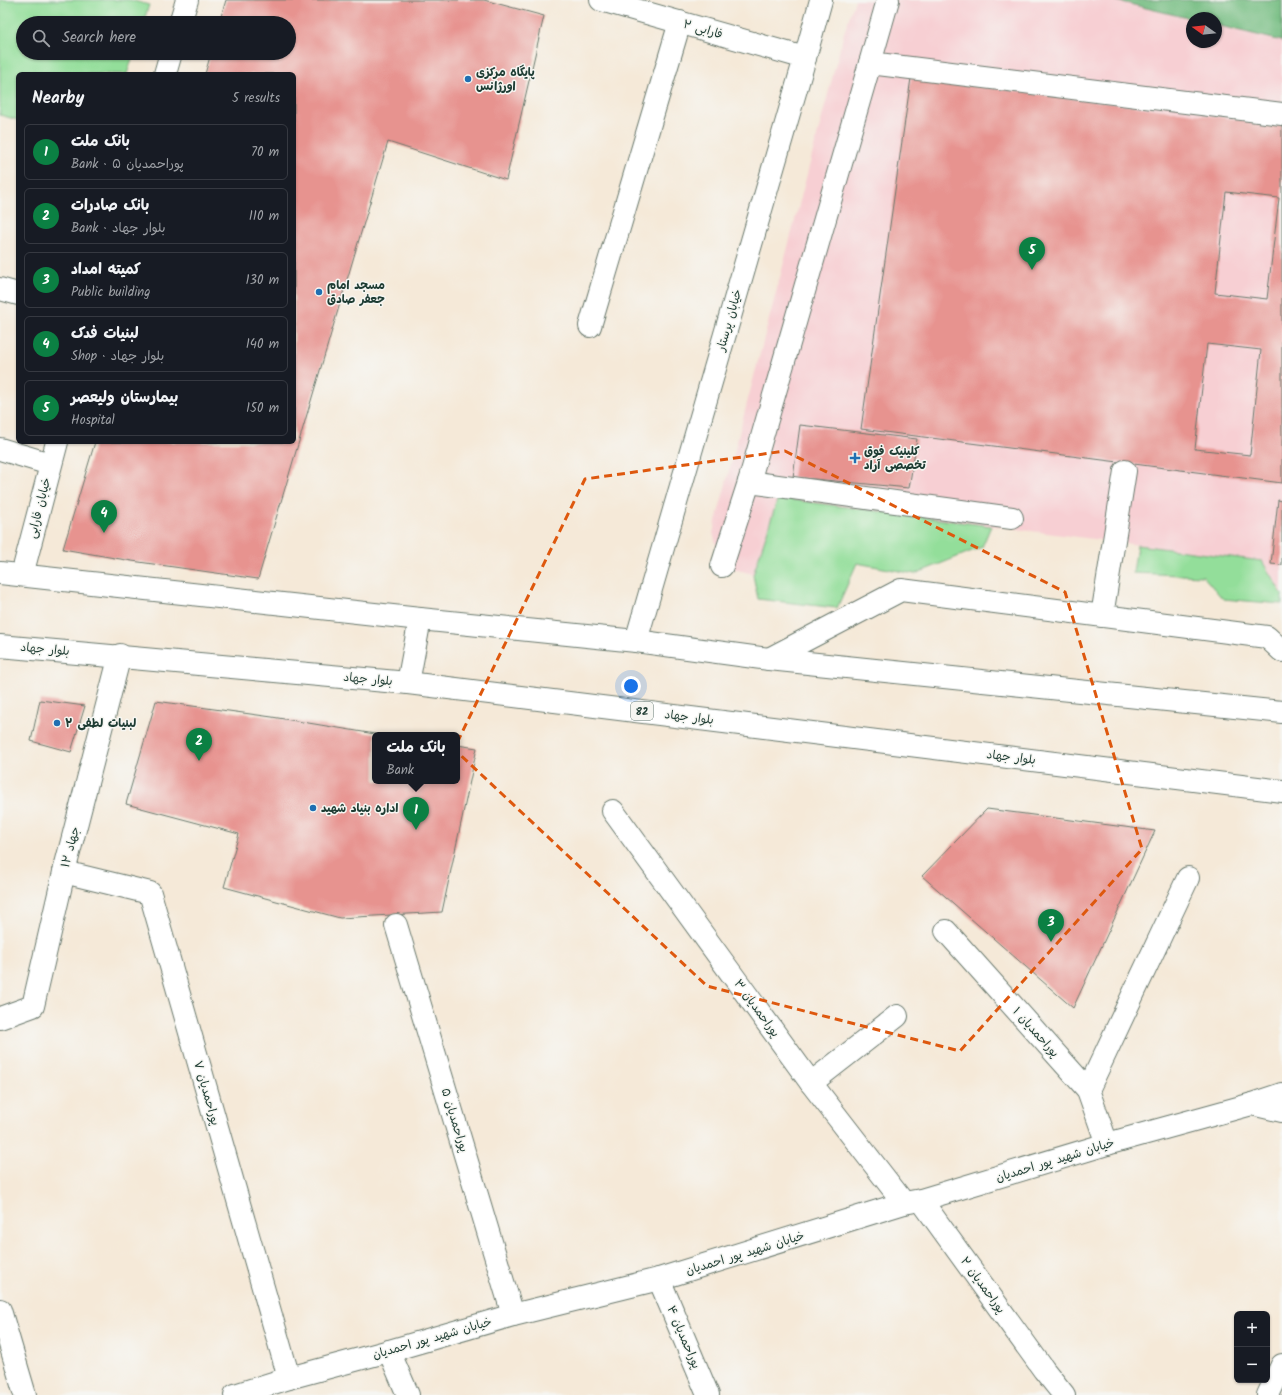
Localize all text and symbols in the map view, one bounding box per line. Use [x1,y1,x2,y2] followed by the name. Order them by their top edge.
[1186,12,1222,48] north arrow
[681,15,725,44] street label: فارابی ۲
[16,16,296,60] search box
[62,26,136,50] text: Search here
[30,27,52,49] icon: search
[476,63,535,96] place label: پایگاه مرکزی اورژانس
[463,74,473,84] marker: پایگاه مرکزی اورژانس
[32,85,84,112] text: Nearby
[232,88,280,109] text: 5 results
[71,130,130,154] text: بانک ملت
[44,142,48,163] text: 1
[251,142,279,163] text: 70 m
[71,154,184,175] text: Bank · پوراحمدیان ۵
[71,194,149,218] text: بانک صادرات
[42,206,50,227] text: 2
[249,206,279,227] text: 110 m
[71,218,166,239] text: Bank · بلوار جهاد
[1019,237,1045,270] pin: 5
[71,258,141,282] text: کمیته امداد
[42,270,50,291] text: 3
[245,270,279,291] text: 130 m
[327,276,385,309] place label: مسجد امام جعفر صادق
[71,282,150,303] text: Public building
[314,287,324,297] marker: مسجد امام جعفر صادق
[711,287,747,354] street label: خیابان پرستار
[71,322,139,346] text: لبنیات فدک
[42,334,50,355] text: 4
[246,334,279,355] text: 140 m
[71,346,164,367] text: Shop · بلوار جهاد
[71,386,178,410] text: بیمارستان ولیعصر
[43,398,49,419] text: 5
[246,398,279,419] text: 150 m
[71,410,115,431] text: Hospital
[864,442,926,475] place label: کلینیک فوق تخصصی آراد
[849,452,861,464] marker: کلینیک فوق تخصصی آراد
[23,476,56,541] street label: خیابان فارابی
[91,500,117,533] pin: 4
[19,638,70,661] street label: بلوار جهاد
[342,668,393,691] street label: بلوار جهاد
[621,676,641,696] your location
[631,702,653,720] road number: 82
[663,705,715,730] street label: بلوار جهاد
[65,714,137,733] place label: لبنیات لطفی ۲
[52,718,62,728] marker: لبنیات لطفی ۲
[186,728,212,761] pin: 2
[372,732,460,784] popup
[387,736,445,760] text: بانک ملت
[985,745,1037,770] street label: بلوار جهاد
[387,760,414,781] text: Bank
[403,797,429,830] pin: 1
[321,799,398,818] place label: اداره بنیاد شهید
[308,803,318,813] marker: اداره بنیاد شهید
[56,824,85,870] street label: جهاد ۱۲
[1038,909,1064,942] pin: 3
[729,975,784,1041] street label: پوراحمدیان ۳
[1008,1003,1064,1062] street label: پوراحمدیان ۱
[188,1059,225,1128] street label: پوراحمدیان ۷
[436,1086,473,1155] street label: پوراحمدیان ۵
[993,1133,1117,1188] street label: خیابان شهید پور احمدیان
[683,1226,807,1281] street label: خیابان شهید پور احمدیان
[955,1253,1010,1318] street label: پوراحمدیان ۲
[662,1303,705,1372] street label: پوراحمدیان ۴
[1234,1311,1270,1383] map controls
[1234,1311,1270,1347] button: +
[370,1312,494,1365] street label: خیابان شهید پور احمدیان
[1234,1347,1270,1383] button: −

